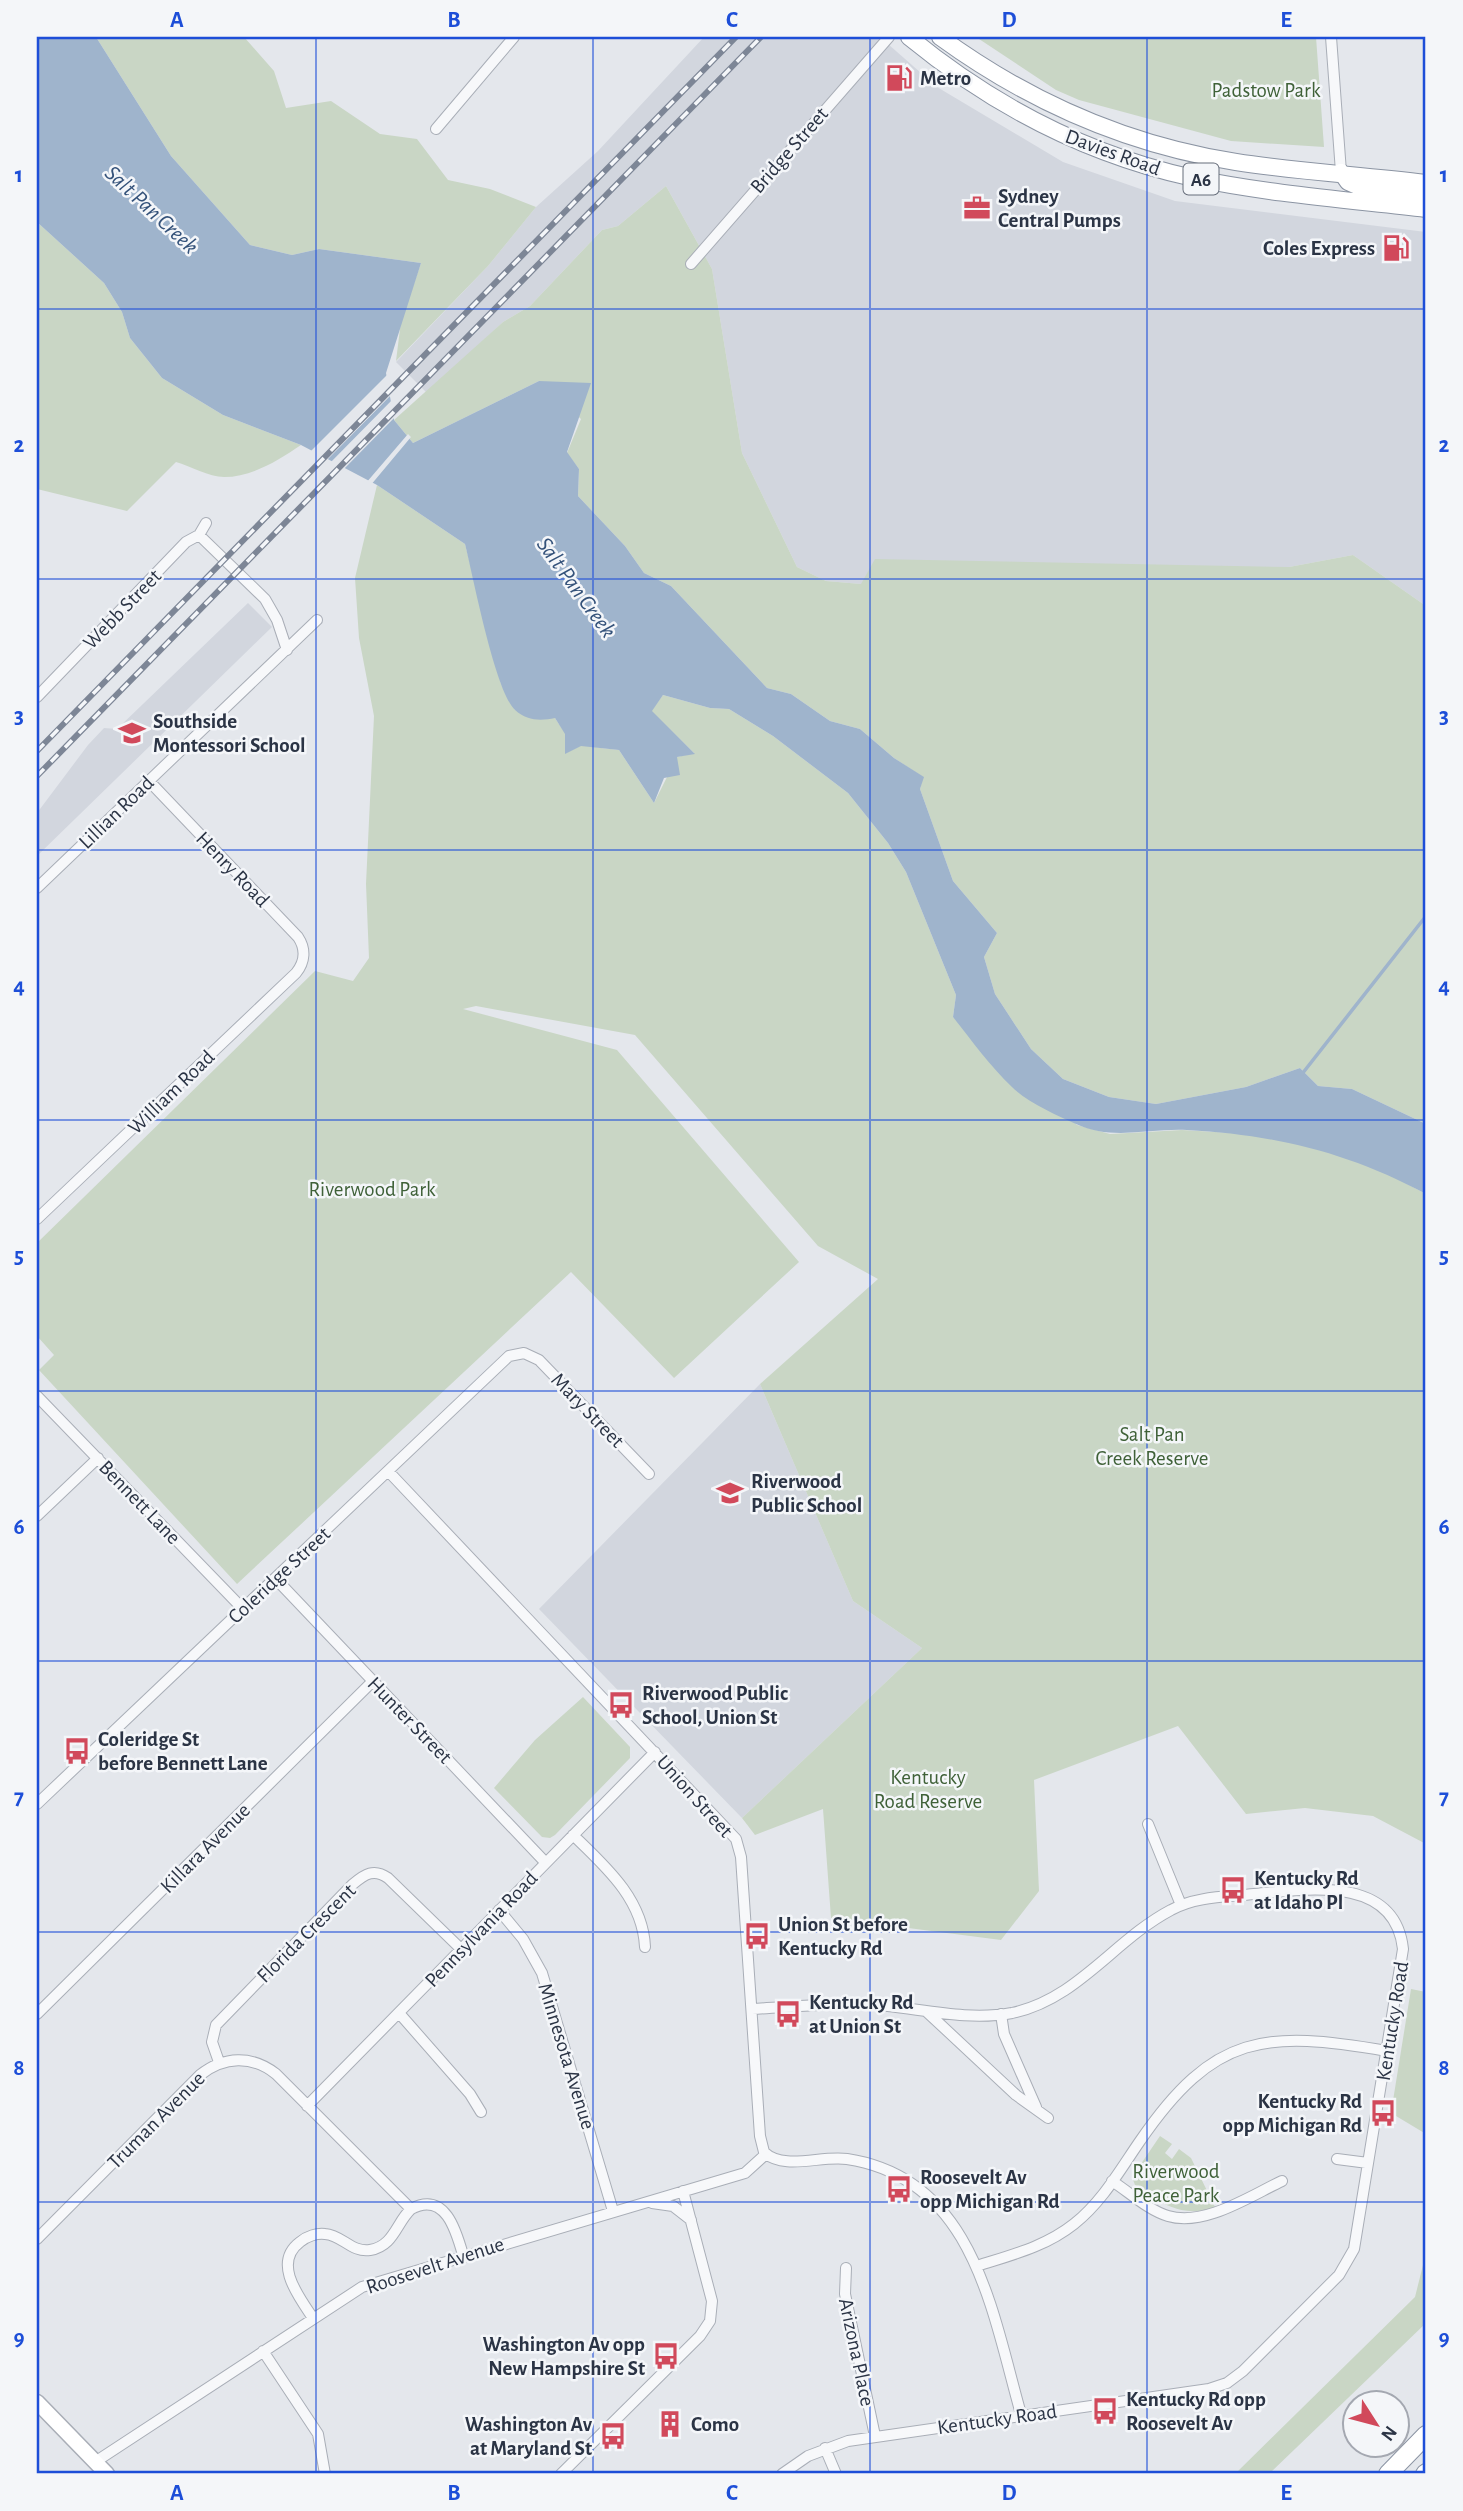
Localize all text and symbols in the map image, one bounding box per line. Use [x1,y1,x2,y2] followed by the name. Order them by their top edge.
[170,9,184,32] text: A
[447,9,461,32] text: B
[726,9,738,32] text: C
[1001,9,1017,32] text: D
[1280,9,1292,32] text: E
[884,63,914,93] fuel station icon: Metro
[920,68,971,89] place label: Metro
[1212,80,1321,101] park label: Padstow Park
[746,103,832,197] street label: Bridge Street
[1062,126,1163,179] street label: Davies Road
[100,161,202,259] water label: Salt Pan Creek
[15,164,23,187] text: 1
[1184,164,1218,195] road number: A6
[1440,164,1448,187] text: 1
[998,186,1121,231] place label: Sydney Central Pumps
[962,193,992,223] office icon: Sydney Central Pumps
[1381,233,1411,263] fuel station icon: Coles Express
[1263,238,1375,259] place label: Coles Express
[14,434,25,457] text: 2
[1439,434,1450,457] text: 2
[532,533,620,643] water label: Salt Pan Creek
[79,565,166,653] street label: Webb Street
[14,705,24,728] text: 3
[1439,705,1449,728] text: 3
[153,711,306,756] place label: Southside Montessori School
[117,718,147,748] school or university icon: Southside Montessori School
[75,772,158,853] street label: Lillian Road
[192,828,273,911] street label: Henry Road
[13,975,25,998] text: 4
[1438,975,1450,998] text: 4
[124,1046,219,1138] street label: William Road
[308,1179,436,1200] park label: Riverwood Park
[14,1245,24,1268] text: 5
[1439,1245,1449,1268] text: 5
[547,1369,628,1452] street label: Mary Street
[1095,1424,1209,1469] park label: Salt Pan Creek Reserve
[95,1456,185,1548] street label: Bennett Lane
[751,1471,862,1516] place label: Riverwood Public School
[715,1478,745,1508] school or university icon: Riverwood Public School
[13,1516,25,1539] text: 6
[1438,1516,1450,1539] text: 6
[224,1523,335,1628] street label: Coleridge Street
[363,1673,456,1768] street label: Hunter Street
[642,1683,788,1728] place label: Riverwood Public School, Union St
[606,1690,636,1720] bus stop icon: Riverwood Public School, Union St
[98,1729,268,1774] place label: Coleridge St before Bennett Lane
[62,1736,92,1766] bus stop icon: Coleridge St before Bennett Lane
[653,1751,737,1842] street label: Union Street
[874,1767,982,1812] park label: Kentucky Road Reserve
[14,1786,24,1809] text: 7
[1439,1786,1449,1809] text: 7
[156,1799,254,1897] street label: Killara Avenue
[421,1867,542,1991] street label: Pennsylvania Road
[1254,1868,1359,1913] place label: Kentucky Rd at Idaho Pl
[1218,1875,1248,1905] bus stop icon: Kentucky Rd at Idaho Pl
[253,1880,360,1987] street label: Florida Crescent
[778,1914,908,1959] place label: Union St before Kentucky Rd
[742,1921,772,1951] bus stop icon: Union St before Kentucky Rd
[1373,1960,1412,2082] street label: Kentucky Road
[534,1980,599,2132] street label: Minnesota Avenue
[809,1992,914,2037] place label: Kentucky Rd at Union St
[773,1999,803,2029] bus stop icon: Kentucky Rd at Union St
[13,2057,25,2080] text: 8
[1438,2057,1450,2080] text: 8
[104,2068,209,2173] street label: Truman Avenue
[1223,2091,1362,2136] place label: Kentucky Rd opp Michigan Rd
[1368,2098,1398,2128] bus stop icon: Kentucky Rd opp Michigan Rd
[1132,2161,1220,2206] park label: Riverwood Peace Park
[920,2167,1059,2212] place label: Roosevelt Av opp Michigan Rd
[884,2174,914,2204] bus stop icon: Roosevelt Av opp Michigan Rd
[364,2233,507,2298] street label: Roosevelt Avenue
[835,2296,878,2408] street label: Arizona Place
[13,2327,25,2350] text: 9
[1438,2327,1450,2350] text: 9
[483,2334,645,2379] place label: Washington Av opp New Hampshire St
[651,2341,681,2371] bus stop icon: Washington Av opp New Hampshire St
[1340,2388,1410,2458] north arrow
[1126,2389,1266,2434] place label: Kentucky Rd opp Roosevelt Av
[1090,2396,1120,2426] bus stop icon: Kentucky Rd opp Roosevelt Av
[936,2401,1058,2438] street label: Kentucky Road
[655,2409,685,2439] building icon: Como
[465,2414,593,2459] place label: Washington Av at Maryland St
[691,2414,739,2435] place label: Como
[598,2421,628,2451] bus stop icon: Washington Av at Maryland St
[1377,2422,1400,2444] text: N
[170,2482,184,2505] text: A
[447,2482,461,2505] text: B
[726,2482,738,2505] text: C
[1001,2482,1017,2505] text: D
[1280,2482,1292,2505] text: E

